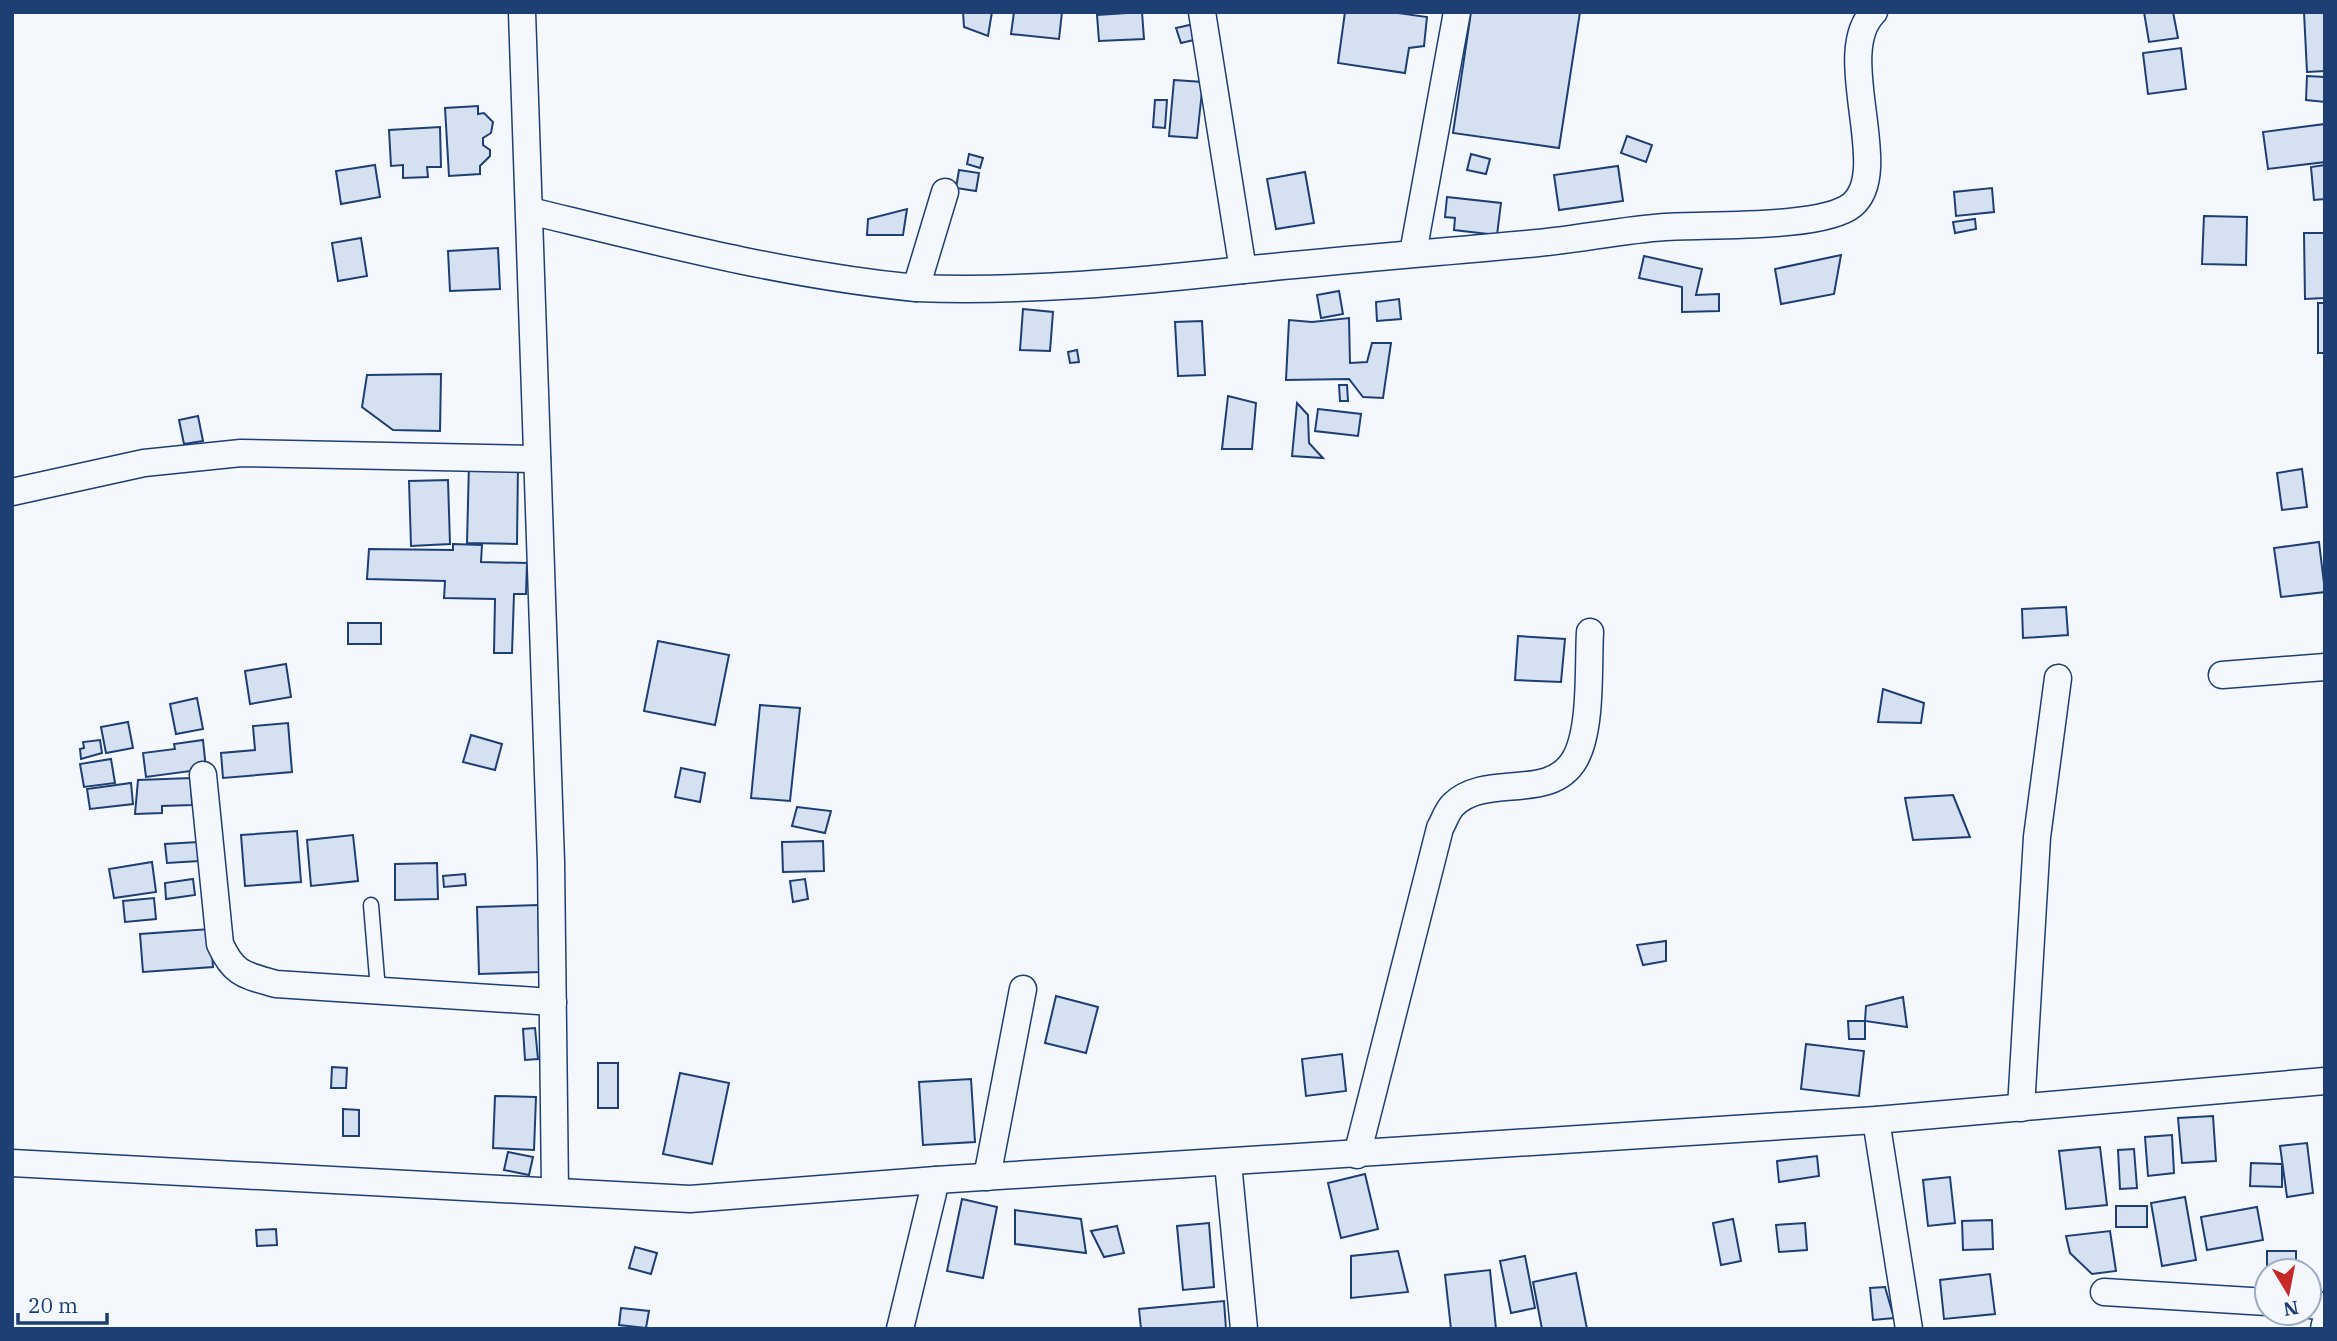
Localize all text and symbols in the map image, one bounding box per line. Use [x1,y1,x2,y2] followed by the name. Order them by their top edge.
[2253,1257,2323,1327] north arrow
[18,1282,107,1326] scale bar
[28,1291,78,1319] text: 20 m
[2281,1296,2300,1322] text: N

